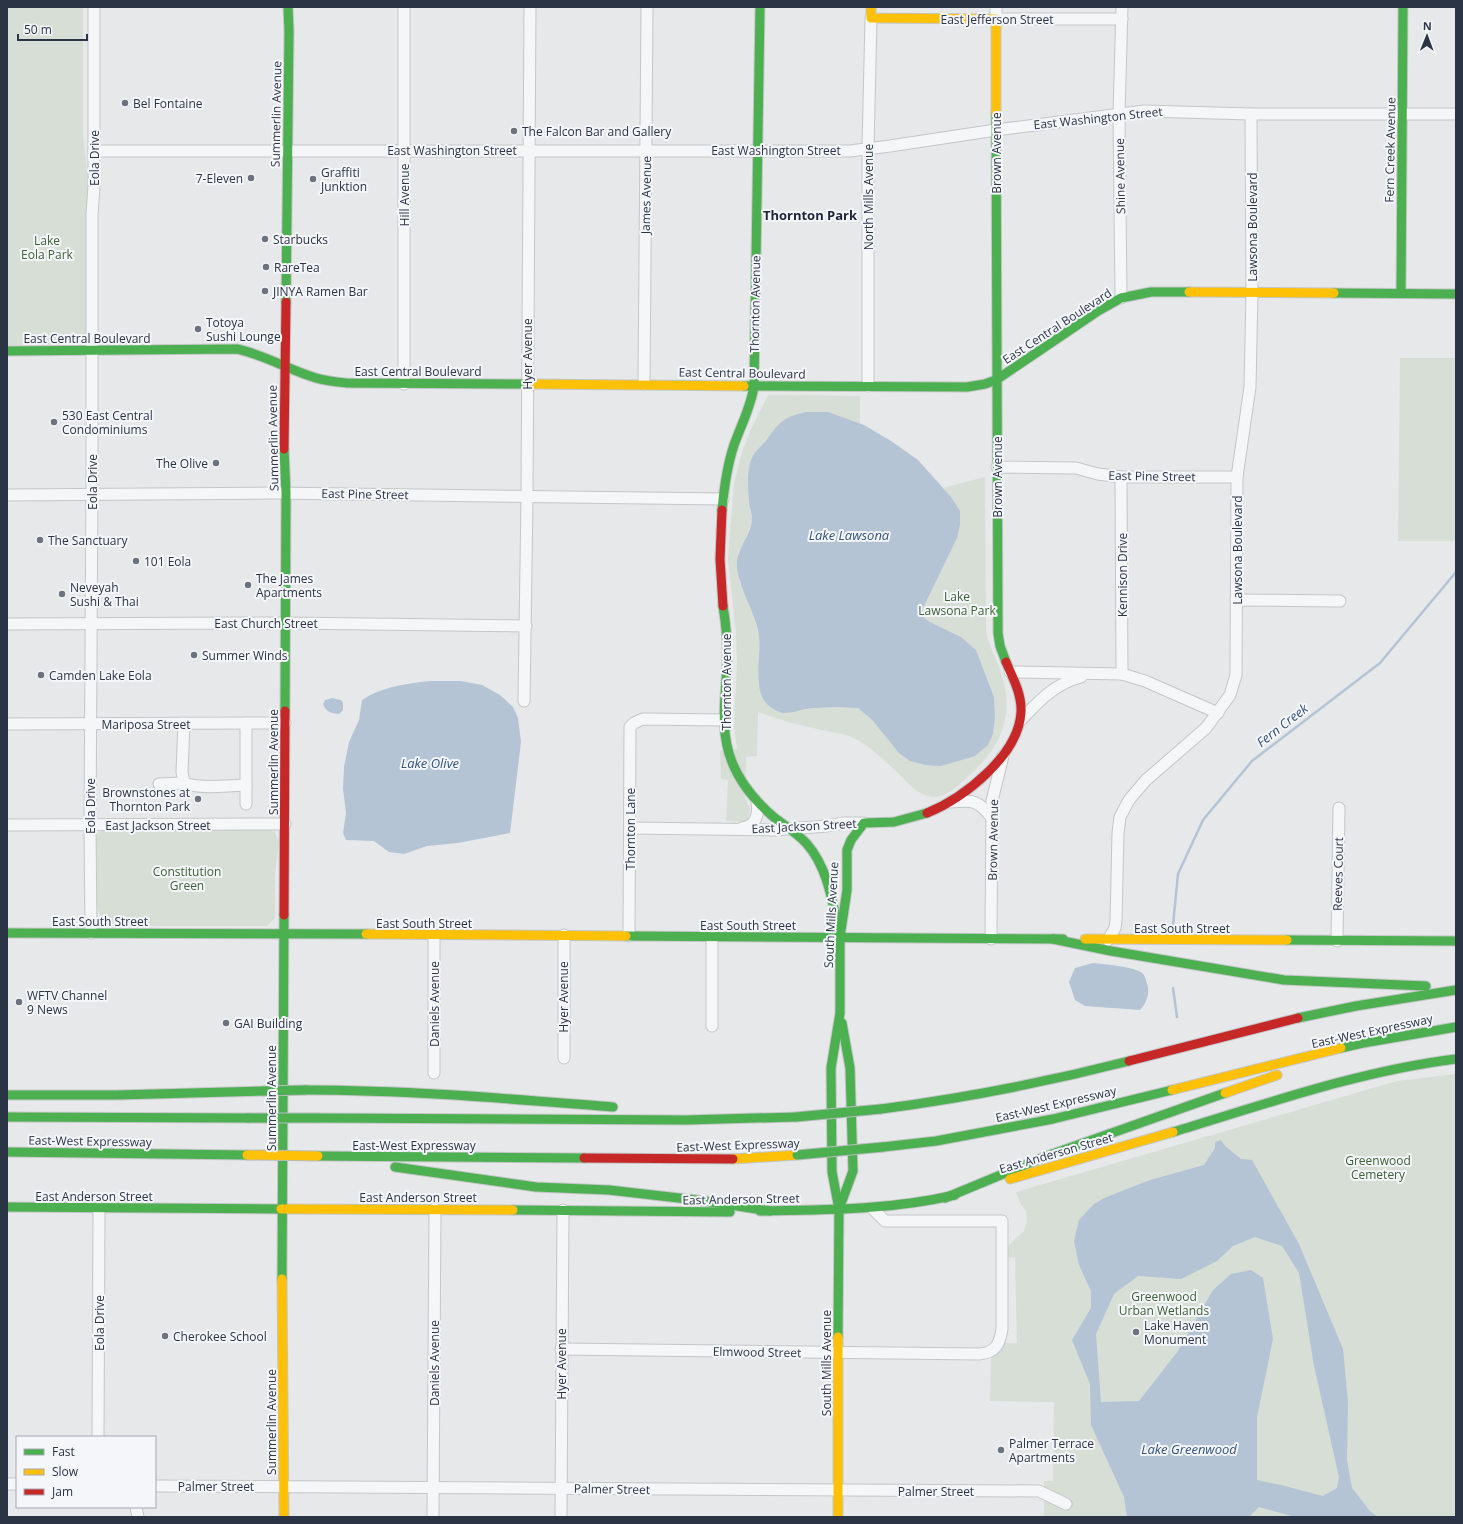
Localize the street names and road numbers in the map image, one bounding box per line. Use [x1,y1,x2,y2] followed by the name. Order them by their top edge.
[940,11,1054,28] street label: East Jefferson Street
[267,61,285,167] street label: Summerlin Avenue
[1381,97,1399,203] street label: Fern Creek Avenue
[1033,103,1163,133] street label: East Washington Street
[988,112,1005,194] street label: Brown Avenue
[86,130,103,186] street label: Eola Drive
[1111,138,1129,214] street label: Shine Avenue
[387,142,517,159] street label: East Washington Street
[711,142,841,159] street label: East Washington Street
[860,144,877,250] street label: North Mills Avenue
[637,155,655,235] street label: James Avenue
[396,163,413,226] street label: Hill Avenue
[1244,172,1261,282] street label: Lawsona Boulevard
[746,255,764,353] street label: Thornton Avenue
[999,284,1115,368] street label: East Central Boulevard
[519,318,536,390] street label: Hyer Avenue
[23,330,151,347] street label: East Central Boulevard
[354,363,482,380] street label: East Central Boulevard
[678,363,806,383] street label: East Central Boulevard
[264,385,282,491] street label: Summerlin Avenue
[989,436,1006,518] street label: Brown Avenue
[84,454,101,510] street label: Eola Drive
[1108,467,1196,485] street label: East Pine Street
[321,485,409,503] street label: East Pine Street
[1229,495,1246,605] street label: Lawsona Boulevard
[1114,532,1131,617] street label: Kennison Drive
[214,615,318,632] street label: East Church Street
[718,633,735,731] street label: Thornton Avenue
[265,709,282,815] street label: Summerlin Avenue
[102,716,190,733] street label: Mariposa Street
[82,778,99,834] street label: Eola Drive
[622,788,639,870] street label: Thornton Lane
[984,799,1002,881] street label: Brown Avenue
[751,815,857,837] street label: East Jackson Street
[105,817,211,834] street label: East Jackson Street
[1329,837,1347,911] street label: Reeves Court
[820,861,842,969] street label: South Mills Avenue
[52,913,148,930] street label: East South Street
[376,915,472,932] street label: East South Street
[700,917,796,934] street label: East South Street
[1134,920,1230,937] street label: East South Street
[426,961,443,1047] street label: Daniels Avenue
[555,961,572,1033] street label: Hyer Avenue
[1310,1010,1435,1052] street label: East-West Expressway
[263,1045,280,1151] street label: Summerlin Avenue
[994,1082,1119,1126] street label: East-West Expressway
[997,1129,1115,1177] street label: East Anderson Street
[28,1131,153,1151] street label: East-West Expressway
[676,1134,801,1156] street label: East-West Expressway
[352,1137,477,1154] street label: East-West Expressway
[35,1188,153,1205] street label: East Anderson Street
[359,1189,477,1206] street label: East Anderson Street
[682,1189,800,1209] street label: East Anderson Street
[91,1295,108,1351] street label: Eola Drive
[818,1310,835,1416] street label: South Mills Avenue
[426,1320,443,1406] street label: Daniels Avenue
[553,1328,570,1400] street label: Hyer Avenue
[713,1343,801,1361] street label: Elmwood Street
[263,1369,280,1475] street label: Summerlin Avenue
[178,1478,254,1495] street label: Palmer Street
[574,1480,650,1498] street label: Palmer Street
[898,1483,974,1500] street label: Palmer Street

